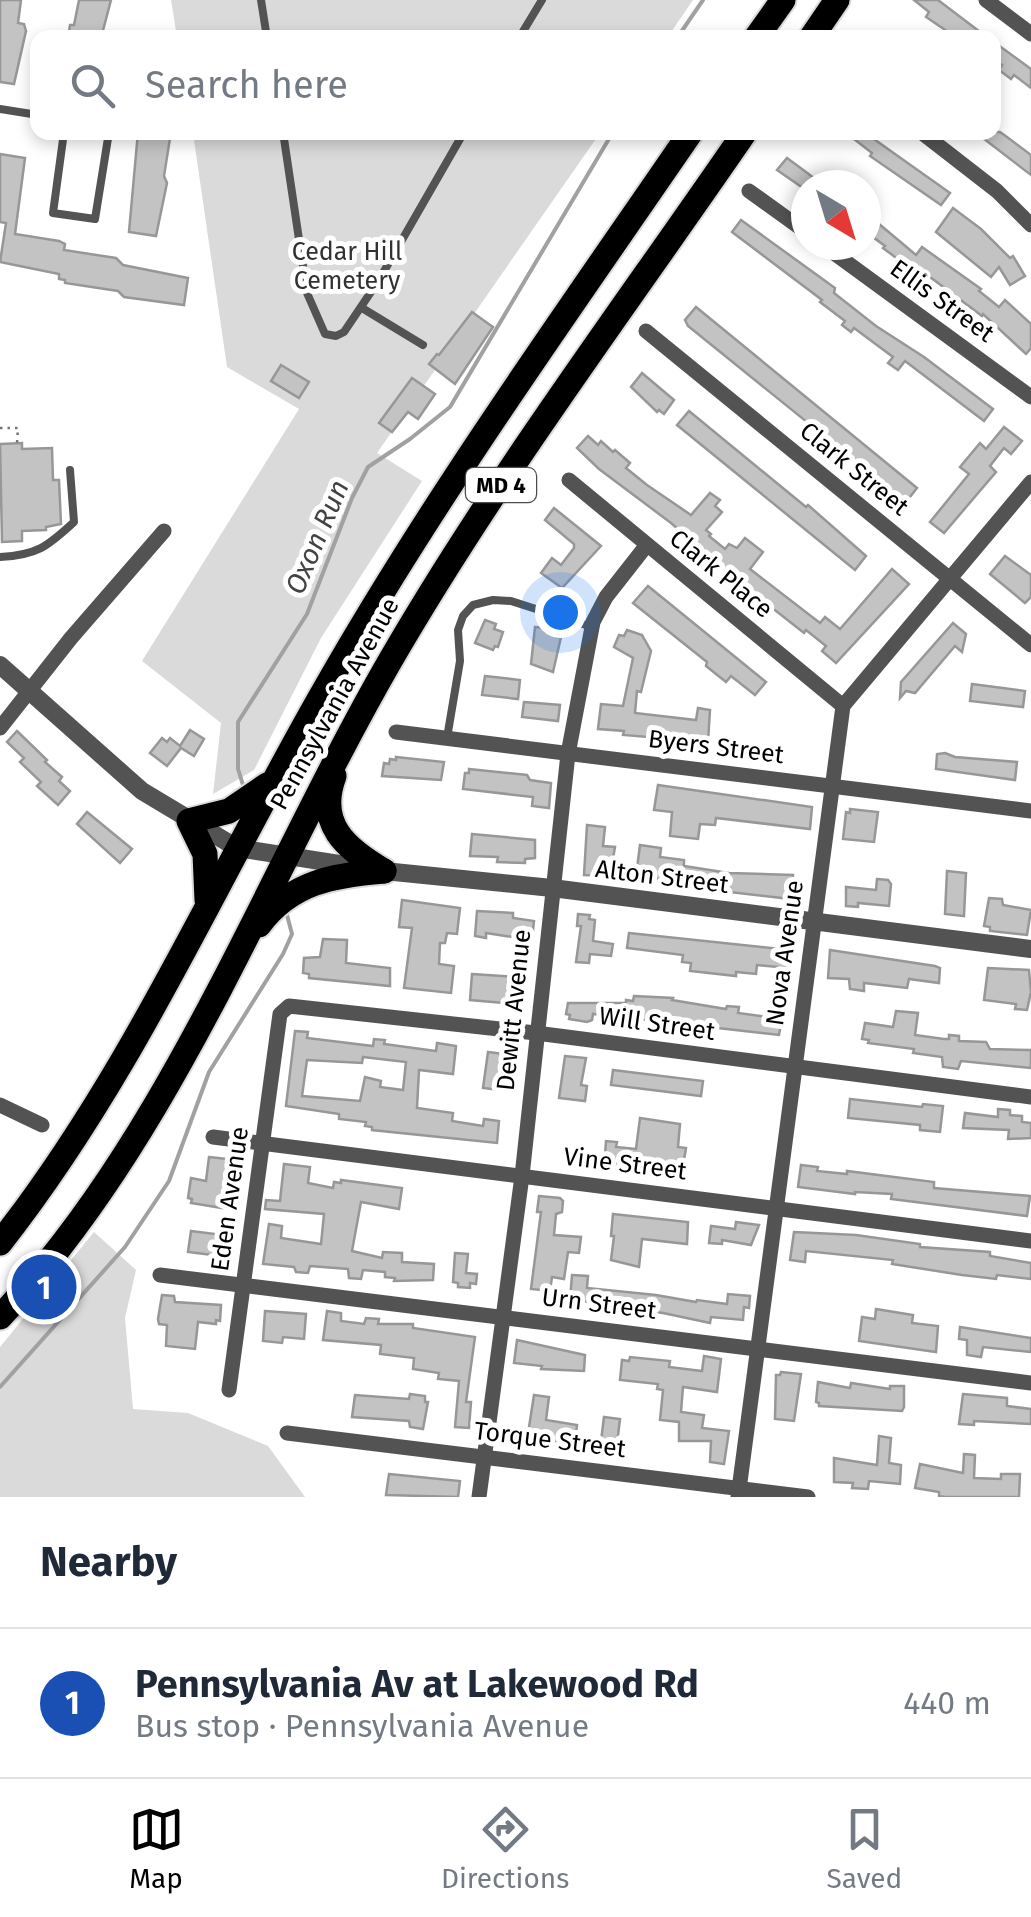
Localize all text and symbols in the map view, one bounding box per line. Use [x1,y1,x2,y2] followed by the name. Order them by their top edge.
[30,30,1001,140] search box
[65,58,120,113] icon: search
[145,62,348,108] text: Search here
[791,170,881,260] north arrow
[292,237,402,296] park label: Cedar Hill Cemetery
[884,253,1001,349] street label: Ellis Street
[793,416,915,523] street label: Clark Street
[466,468,536,502] road number: MD 4
[278,475,356,599] water label: Oxon Run
[663,523,779,625] street label: Clark Place
[535,587,586,638] your location
[264,593,406,815] street label: Pennsylvania Avenue
[646,724,786,770] street label: Byers Street
[594,854,731,900] street label: Alton Street
[760,878,810,1028] street label: Nova Avenue
[491,928,537,1092] street label: Dewitt Avenue
[597,1001,718,1047] street label: Will Street
[205,1125,255,1273] street label: Eden Avenue
[562,1142,689,1187] street label: Vine Street
[12,1250,76,1324] pin: 1
[540,1282,659,1326] street label: Urn Street
[472,1416,629,1464] street label: Torque Street
[40,1537,177,1587] text: Nearby
[135,1661,699,1707] text: Pennsylvania Av at Lakewood Rd
[65,1684,80,1722] text: 1
[903,1684,991,1722] text: 440 m
[135,1707,589,1745] text: Bus stop · Pennsylvania Avenue
[129,1802,184,1895] tab: Map
[441,1802,569,1895] tab: Directions
[827,1802,902,1895] tab: Saved

